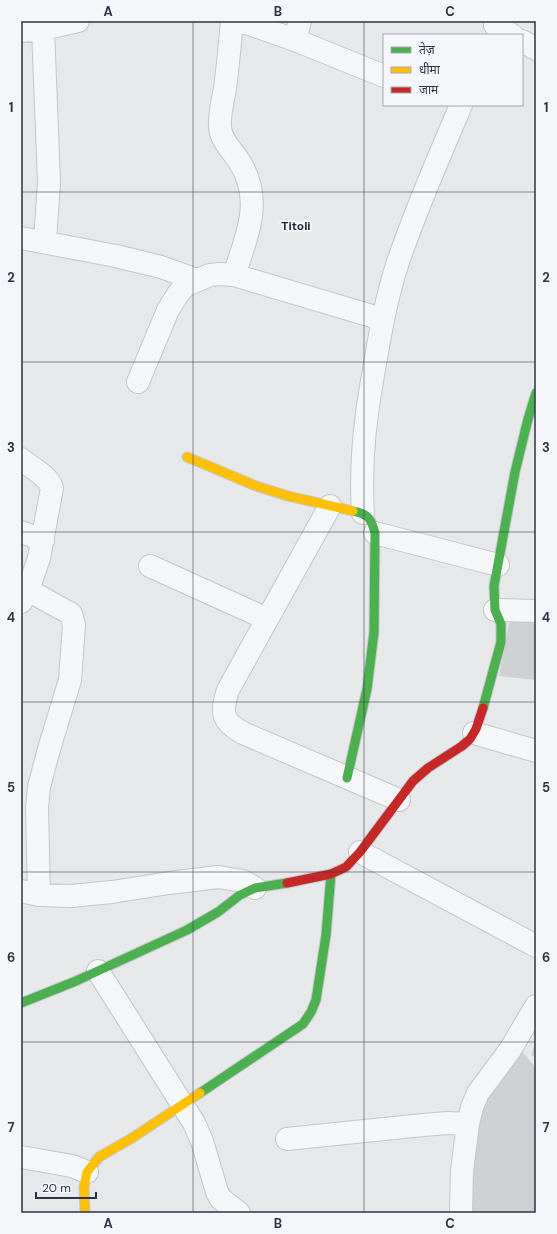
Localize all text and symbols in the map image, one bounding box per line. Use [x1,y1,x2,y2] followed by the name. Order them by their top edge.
[103,3,113,20] text: A
[274,3,282,20] text: B
[445,3,455,20] text: C
[383,34,523,106] legend
[419,42,436,58] text: तेज़
[419,62,441,78] text: धीमा
[419,82,439,98] text: जाम
[9,99,13,116] text: 1
[544,99,548,116] text: 1
[281,218,311,234] district label: Titoli
[7,269,15,286] text: 2
[542,269,550,286] text: 2
[7,439,15,456] text: 3
[542,439,550,456] text: 3
[7,609,15,626] text: 4
[542,609,550,626] text: 4
[7,779,15,796] text: 5
[542,779,550,796] text: 5
[7,949,15,966] text: 6
[542,949,550,966] text: 6
[8,1119,15,1136] text: 7
[543,1119,550,1136] text: 7
[36,1174,96,1200] scale bar
[42,1180,71,1196] text: 20 m
[103,1215,113,1232] text: A
[274,1215,282,1232] text: B
[445,1215,455,1232] text: C

